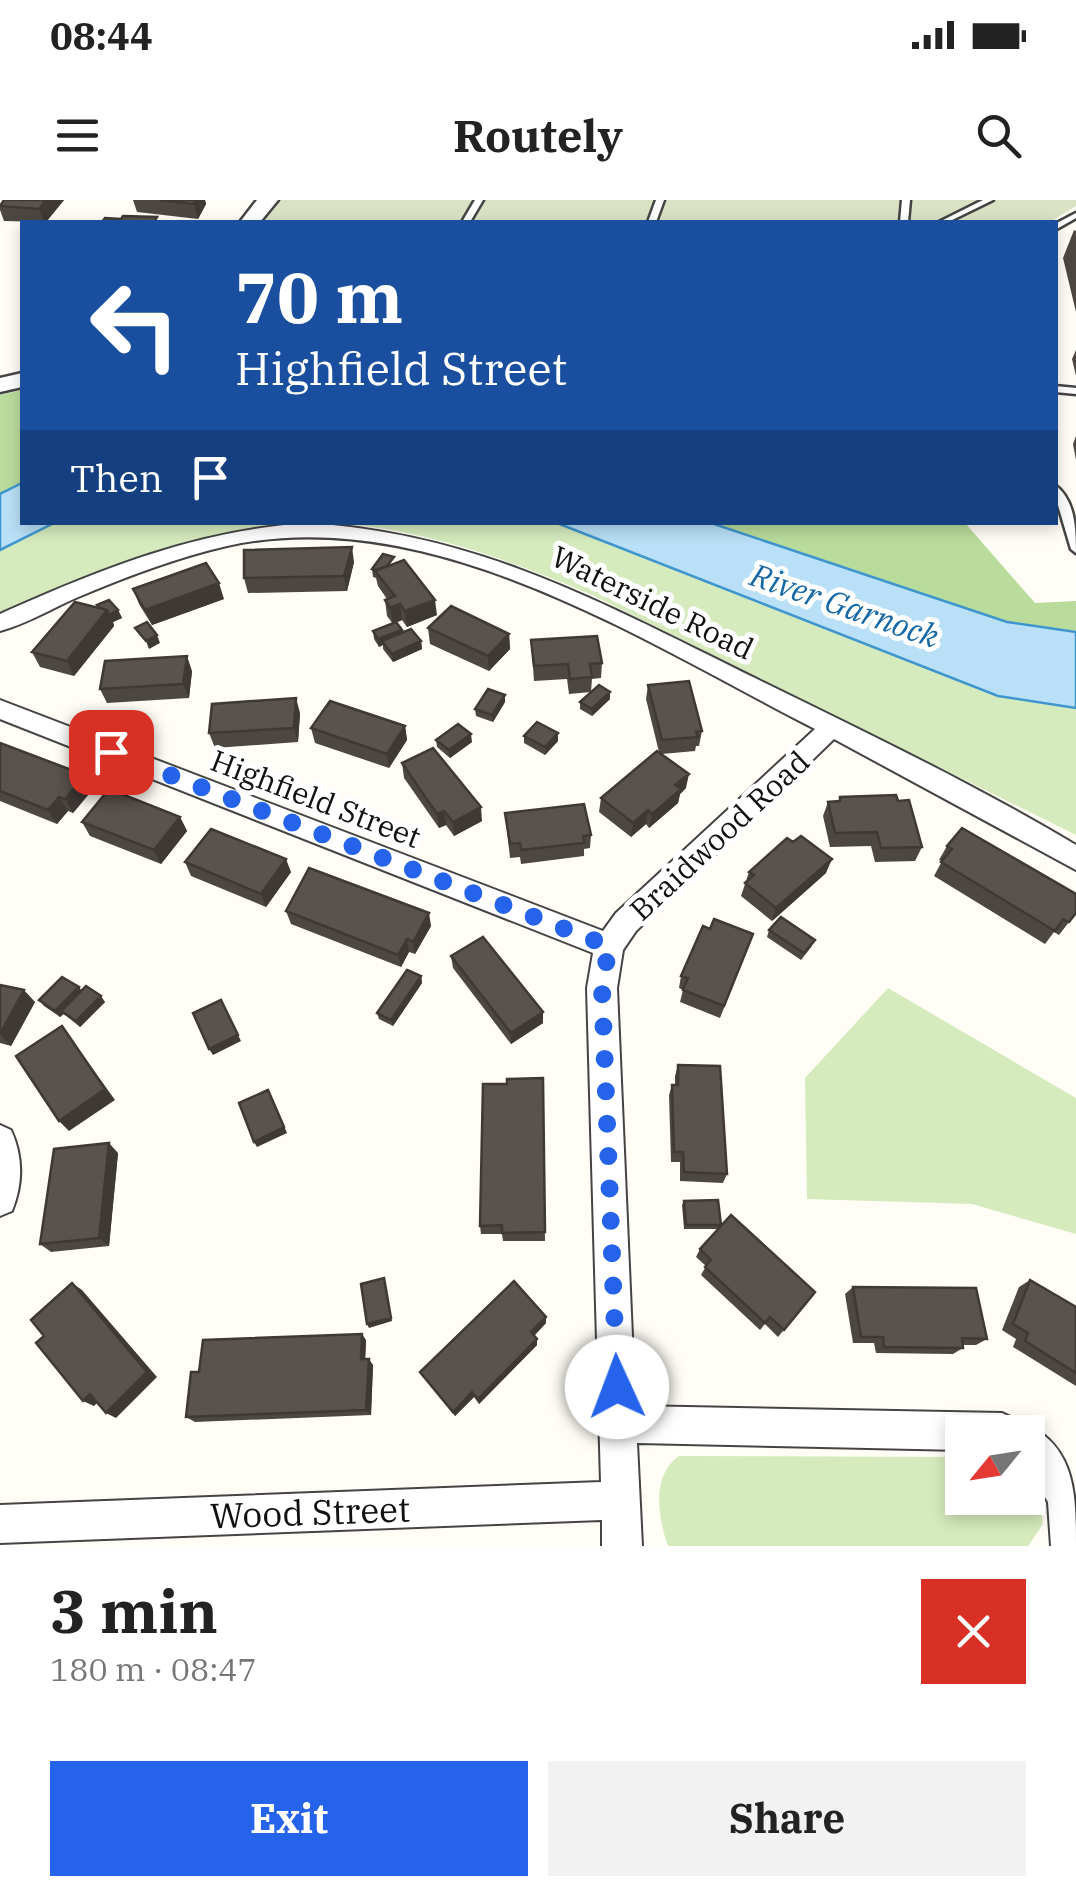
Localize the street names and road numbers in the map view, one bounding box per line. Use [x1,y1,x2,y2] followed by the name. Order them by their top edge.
[545,536,761,668] street label: Waterside Road
[206,740,426,856] street label: Highfield Street
[621,742,817,928] street label: Braidwood Road
[209,1486,411,1538] street label: Wood Street

